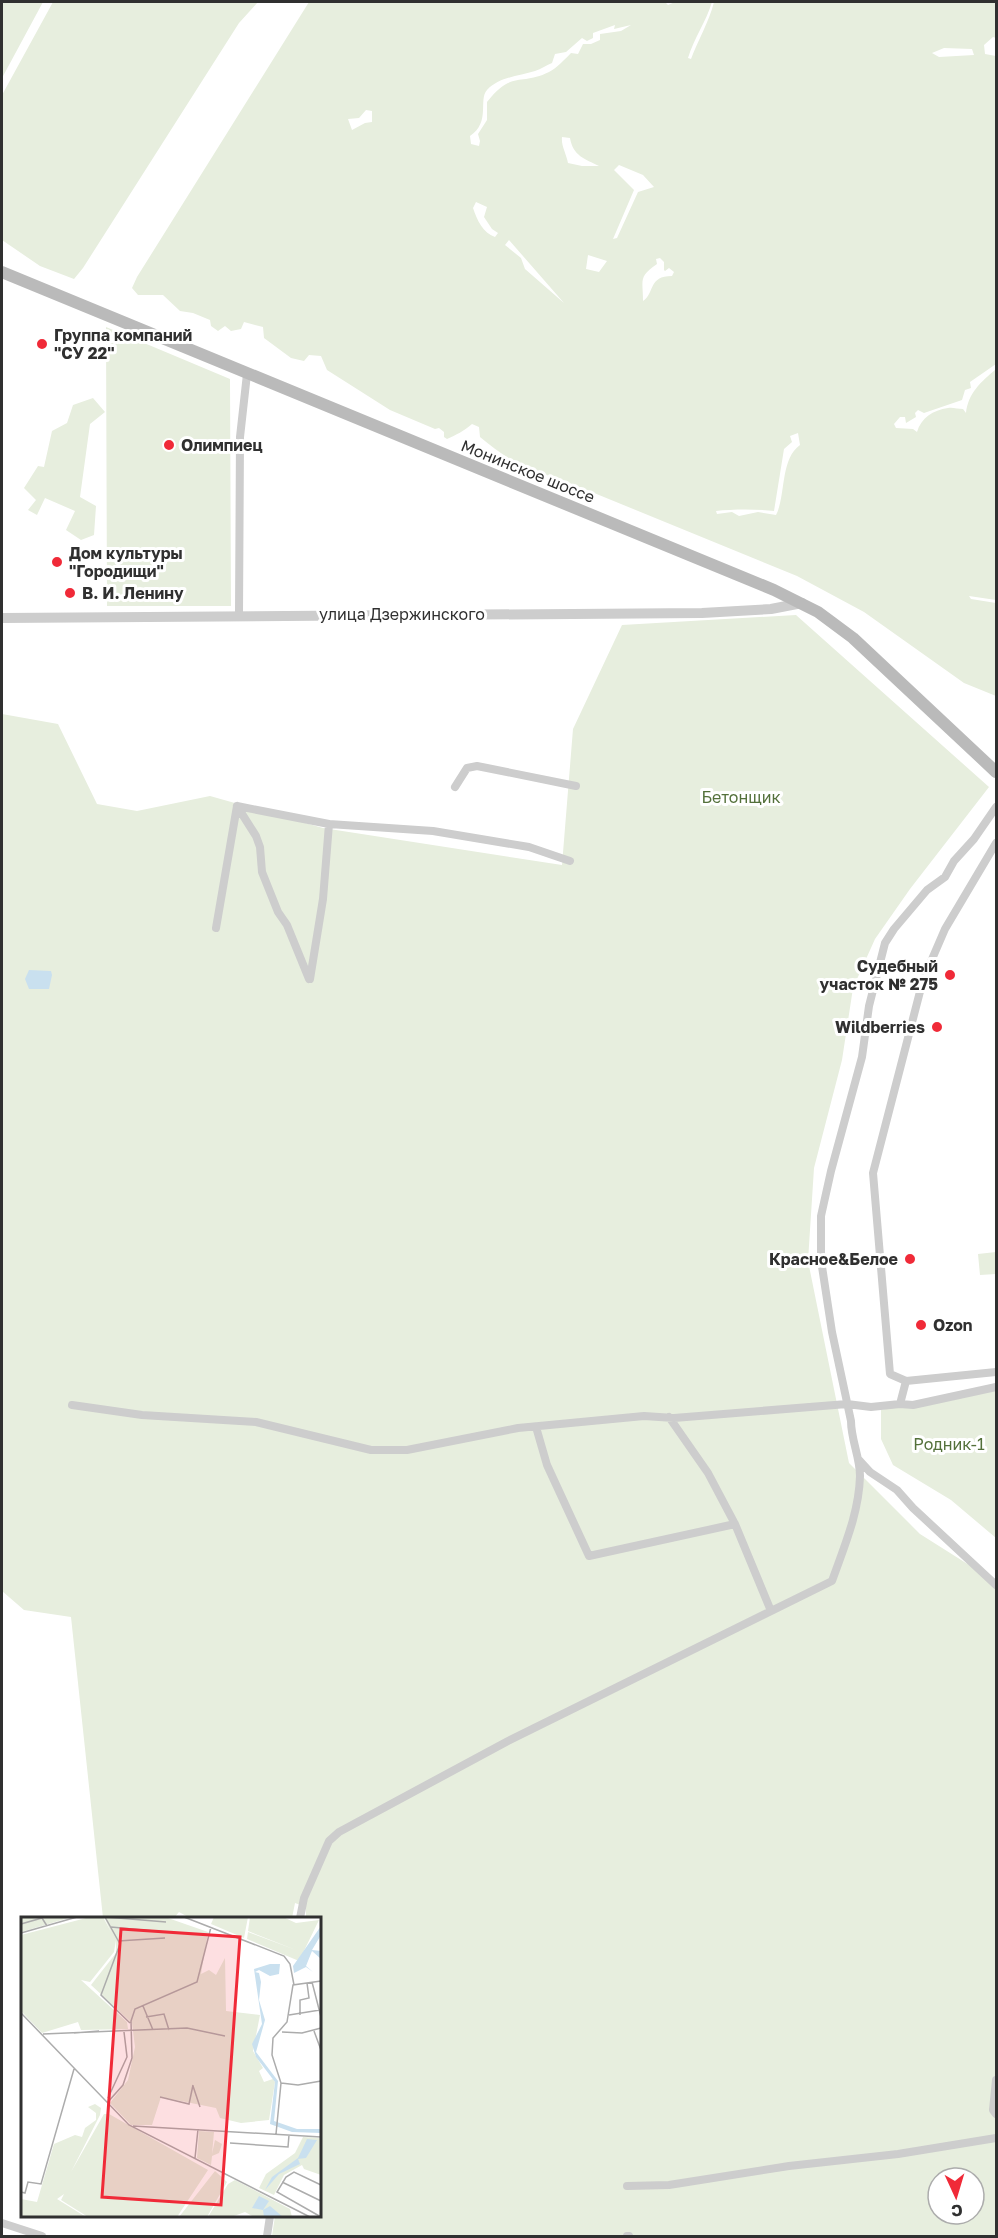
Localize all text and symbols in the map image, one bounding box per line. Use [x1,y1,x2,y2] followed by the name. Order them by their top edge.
[54,325,192,363] place label: Группа компаний "СУ 22"
[35,337,49,351] marker: Группа компаний "СУ 22"
[181,435,263,455] place label: Олимпиец
[458,435,598,507] street label: Монинское шоссе
[162,438,176,452] marker: Олимпиец
[69,543,183,581] place label: Дом культуры "Городищи"
[50,555,64,569] marker: Дом культуры "Городищи"
[82,583,184,603] place label: В. И. Ленину
[63,586,77,600] marker: В. И. Ленину
[319,604,485,624] street label: улица Дзержинского
[701,787,781,807] park label: Бетонщик
[820,956,938,994] place label: Судебный участок № 275
[943,968,957,982] marker: Судебный участок № 275
[835,1017,925,1037] place label: Wildberries
[930,1020,944,1034] marker: Wildberries
[769,1249,898,1269] place label: Красное&Белое
[903,1252,917,1266] marker: Красное&Белое
[933,1315,973,1335] place label: Ozon
[914,1318,928,1332] marker: Ozon
[913,1434,985,1454] park label: Родник-1
[21,1917,321,2217] inset map
[926,2166,986,2226] north arrow
[951,2201,963,2221] text: С

